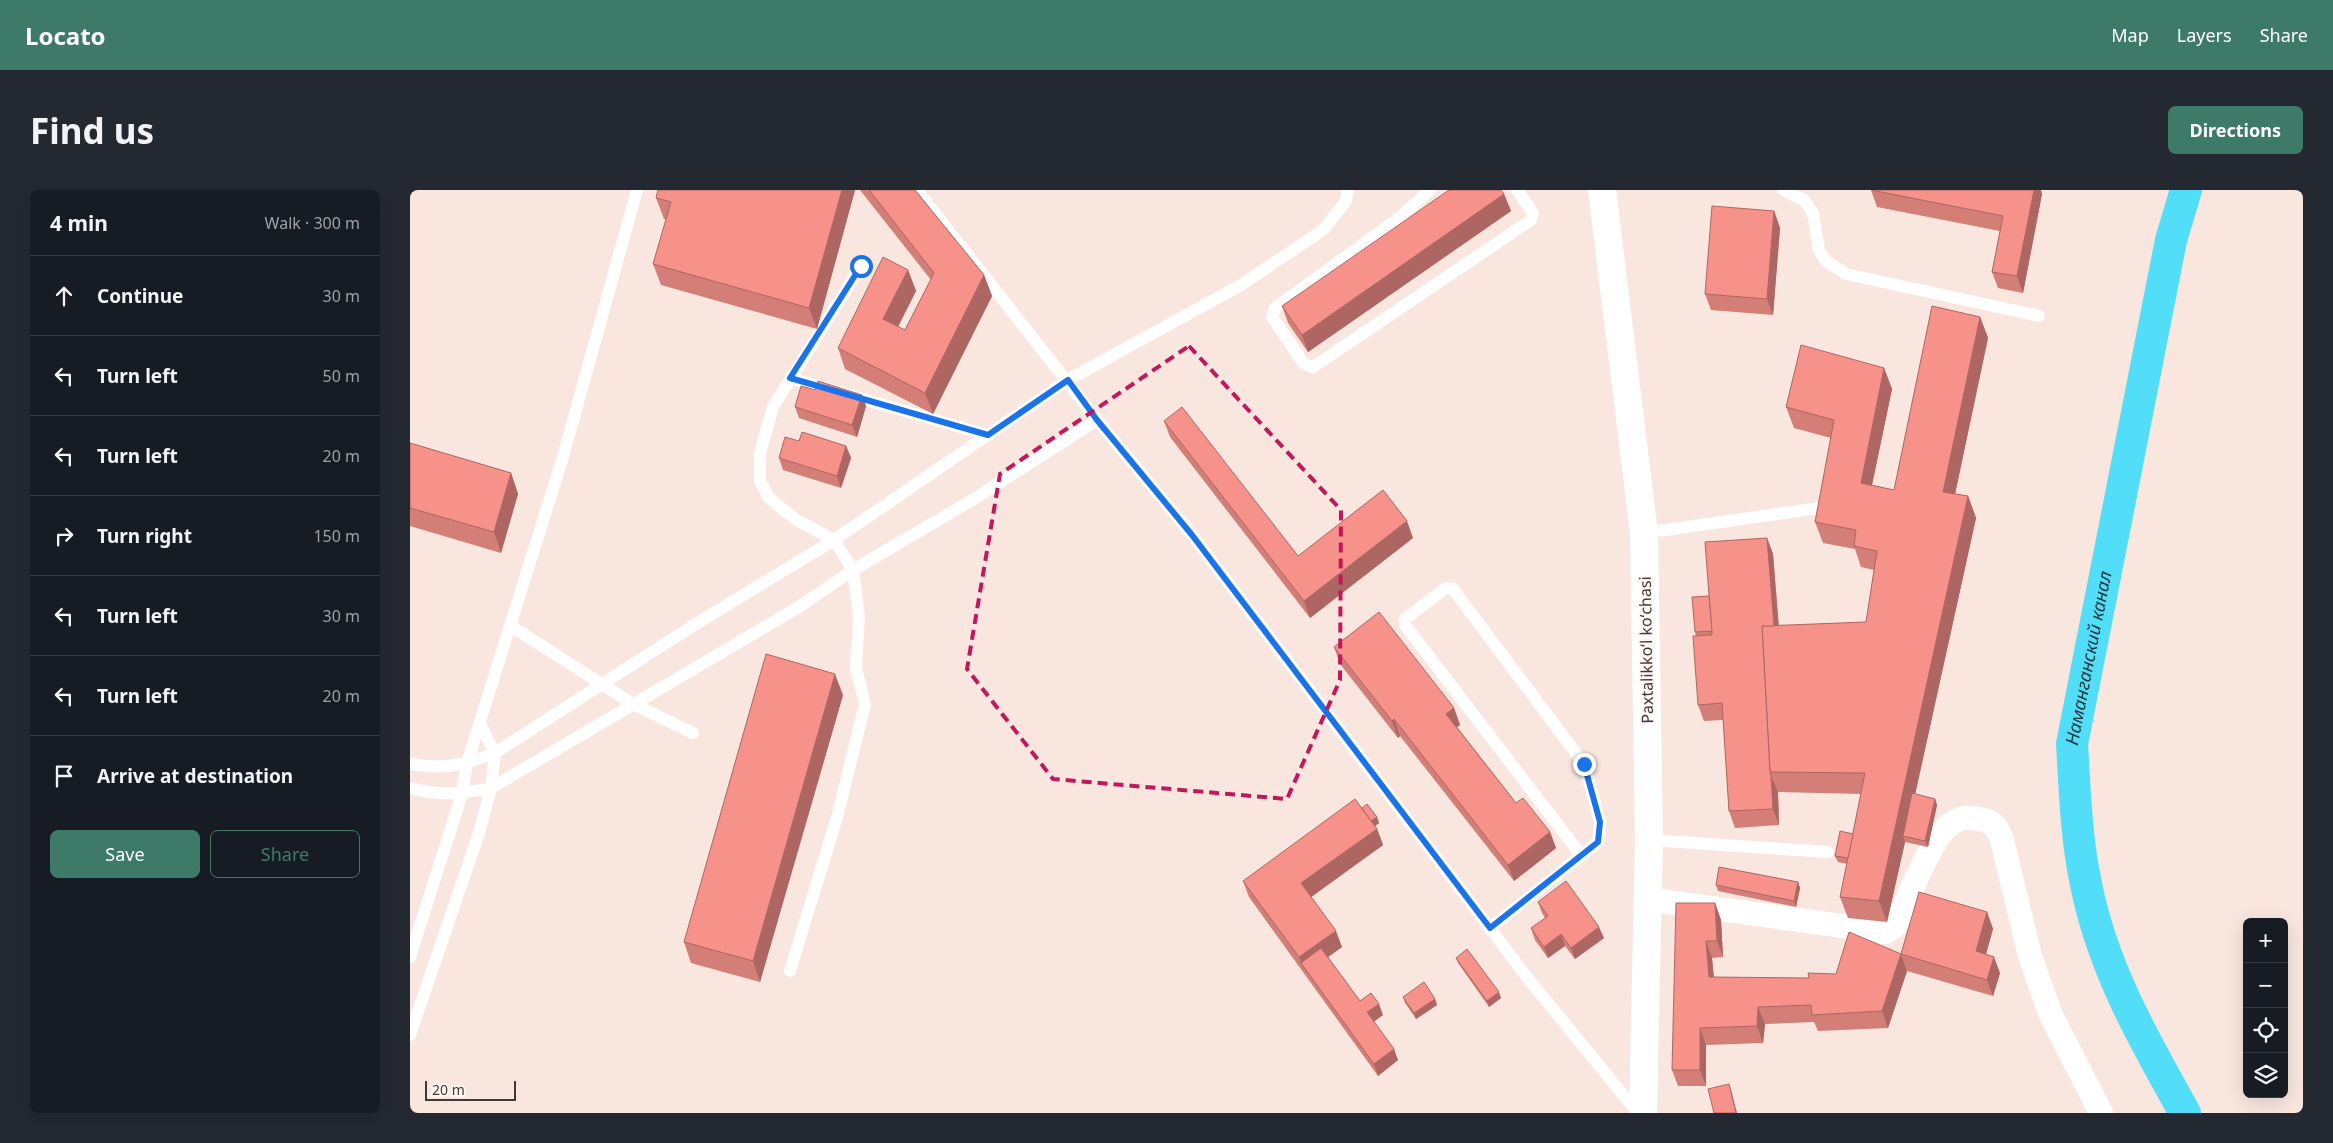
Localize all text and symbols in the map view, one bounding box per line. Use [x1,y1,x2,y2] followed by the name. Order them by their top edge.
[25,19,106,52] text: Locato
[2111,23,2149,47] text: Map
[2177,23,2232,47] text: Layers
[2260,23,2308,47] text: Share
[2168,106,2303,154] button: Directions
[30,107,154,154] text: Find us
[50,209,108,237] text: 4 min
[265,212,360,234] text: Walk · 300 m
[850,255,873,278] route start
[50,282,78,310] icon: ahead
[97,283,183,309] text: Continue
[323,285,360,307] text: 30 m
[50,362,78,390] icon: left
[97,363,178,389] text: Turn left
[323,365,360,387] text: 50 m
[50,442,78,470] icon: left
[97,443,178,469] text: Turn left
[323,445,360,467] text: 20 m
[50,522,78,550] icon: right
[97,523,192,549] text: Turn right
[313,525,360,547] text: 150 m
[2059,569,2117,747] water label: Наманганский канал
[1634,576,1658,724] street label: Paxtalikkoʻl koʻchasi
[50,602,78,630] icon: left
[97,603,178,629] text: Turn left
[323,605,360,627] text: 30 m
[50,682,78,710] icon: left
[97,683,178,709] text: Turn left
[323,685,360,707] text: 20 m
[1573,753,1596,776] route end
[50,762,78,790] icon: arrive
[97,763,293,789] text: Arrive at destination
[50,830,200,878] button: Save
[210,830,360,878] button: Share
[2243,918,2288,1098] map controls
[2243,918,2288,963] button: +
[2243,963,2288,1008] button: −
[2243,1008,2288,1053] button: locate
[2243,1053,2288,1098] button: layers
[425,1078,516,1101] scale bar
[432,1080,465,1099] text: 20 m

